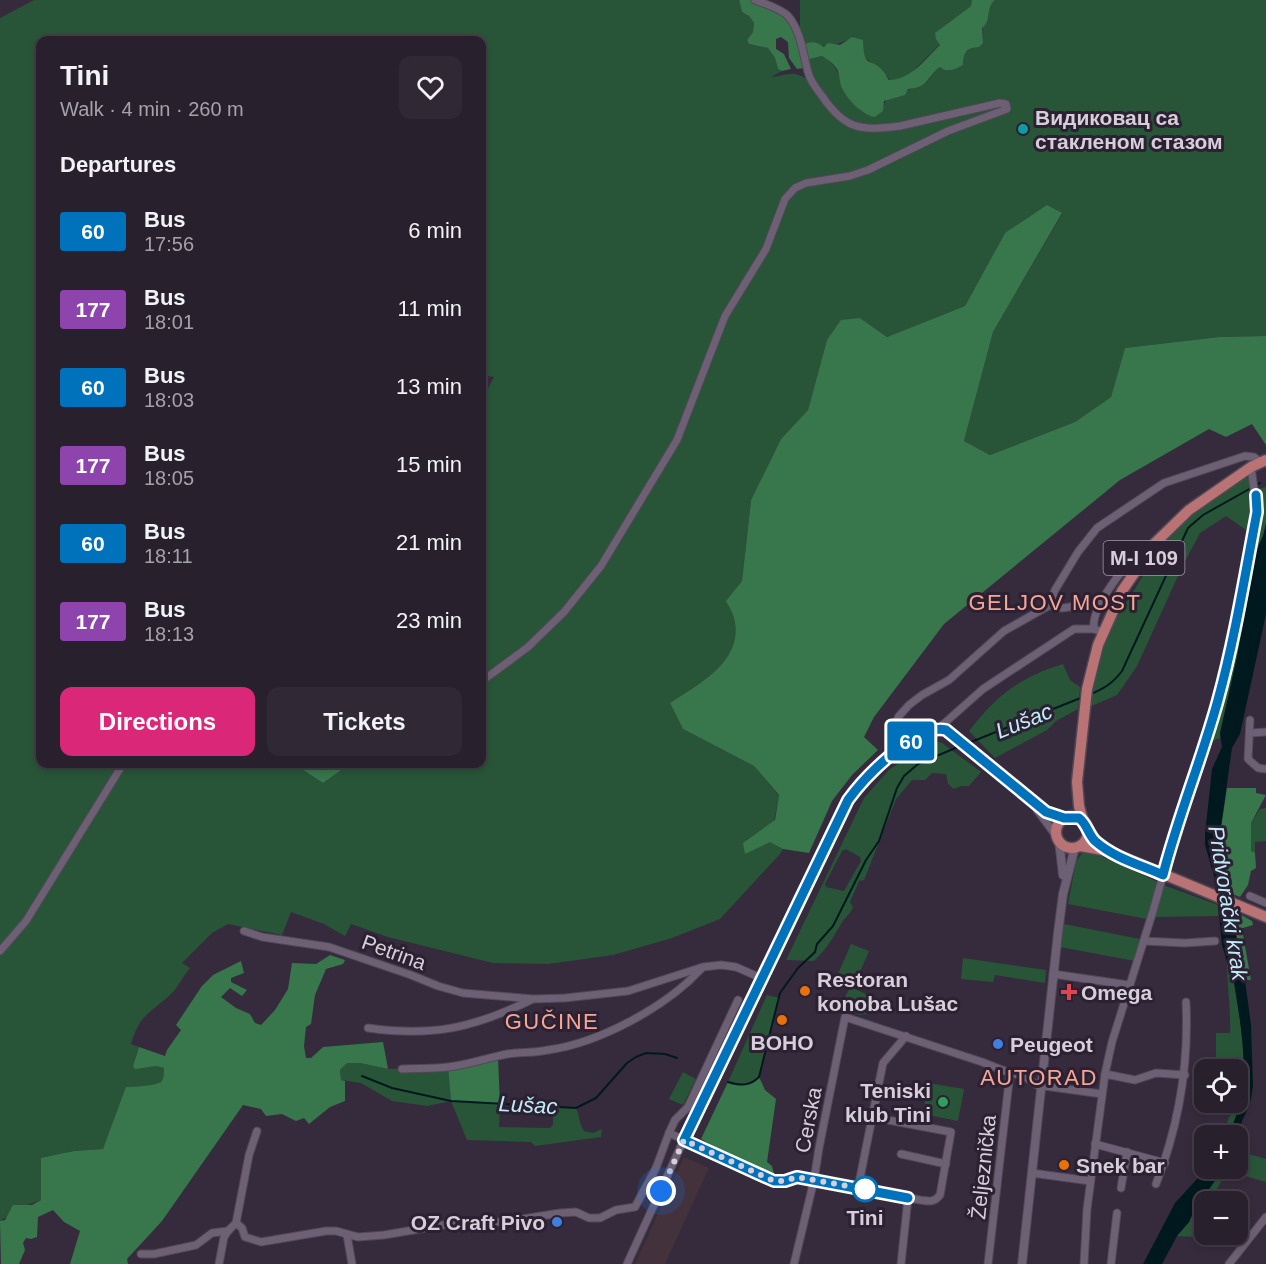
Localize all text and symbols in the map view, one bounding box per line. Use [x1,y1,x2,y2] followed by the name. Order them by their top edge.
[399,56,462,119] button: heart
[60,60,109,91] text: Tini
[60,98,244,120] text: Walk · 4 min · 260 m
[1035,106,1223,153] place label: Видиковац са стакленом стазом
[1016,122,1030,136] marker: Видиковац са стакленом стазом
[60,152,176,177] text: Departures
[144,207,186,232] text: Bus
[408,218,462,243] text: 6 min
[81,220,105,243] text: 60
[144,233,194,255] text: 17:56
[144,285,186,310] text: Bus
[398,296,462,321] text: 11 min
[75,298,111,321] text: 177
[144,311,194,333] text: 18:01
[144,363,186,388] text: Bus
[396,374,462,399] text: 13 min
[81,376,105,399] text: 60
[144,389,194,411] text: 18:03
[144,441,186,466] text: Bus
[396,452,462,477] text: 15 min
[75,454,111,477] text: 177
[144,467,194,489] text: 18:05
[144,519,186,544] text: Bus
[396,530,462,555] text: 21 min
[81,532,105,555] text: 60
[1104,541,1184,575] road number: M-I 109
[144,545,193,567] text: 18:11
[969,590,1141,615] district label: GELJOV MOST
[144,597,186,622] text: Bus
[396,608,462,633] text: 23 min
[75,610,111,633] text: 177
[144,623,194,645] text: 18:13
[60,687,255,756] button: Directions
[267,687,462,756] button: Tickets
[992,698,1056,744] water label: Lušac
[884,722,938,760] line badge: 60
[899,730,923,753] text: 60
[1203,824,1253,983] water label: Pridvorački krak
[359,930,429,974] street label: Petrina
[817,968,959,1015] place label: Restoran konoba Lušac
[1081,981,1153,1004] place label: Omega
[798,984,812,998] marker: Restoran konoba Lušac
[1062,985,1076,999] marker: Omega
[505,1009,599,1034] district label: GUČINE
[775,1013,789,1027] marker: BOHO
[751,1031,814,1054] place label: BOHO
[1010,1033,1093,1056] place label: Peugeot
[991,1037,1005,1051] marker: Peugeot
[1194,1059,1248,1245] map controls
[1194,1059,1248,1113] button: locate
[980,1065,1098,1090] district label: AUTORAD
[845,1079,931,1126] place label: Teniski klub Tini
[790,1085,826,1155] street label: Cerska
[498,1091,558,1119] water label: Lušac
[936,1095,950,1109] marker: Teniski klub Tini
[966,1113,1000,1220] street label: Željeznička
[1194,1125,1248,1179] button: +
[1076,1154,1165,1177] place label: Snek bar
[1057,1158,1071,1172] marker: Snek bar
[646,1176,676,1206] your location
[852,1176,878,1202] marker: Tini
[1194,1191,1248,1245] button: −
[847,1206,883,1229] place label: Tini
[411,1211,545,1234] place label: OZ Craft Pivo
[550,1215,564,1229] marker: OZ Craft Pivo

